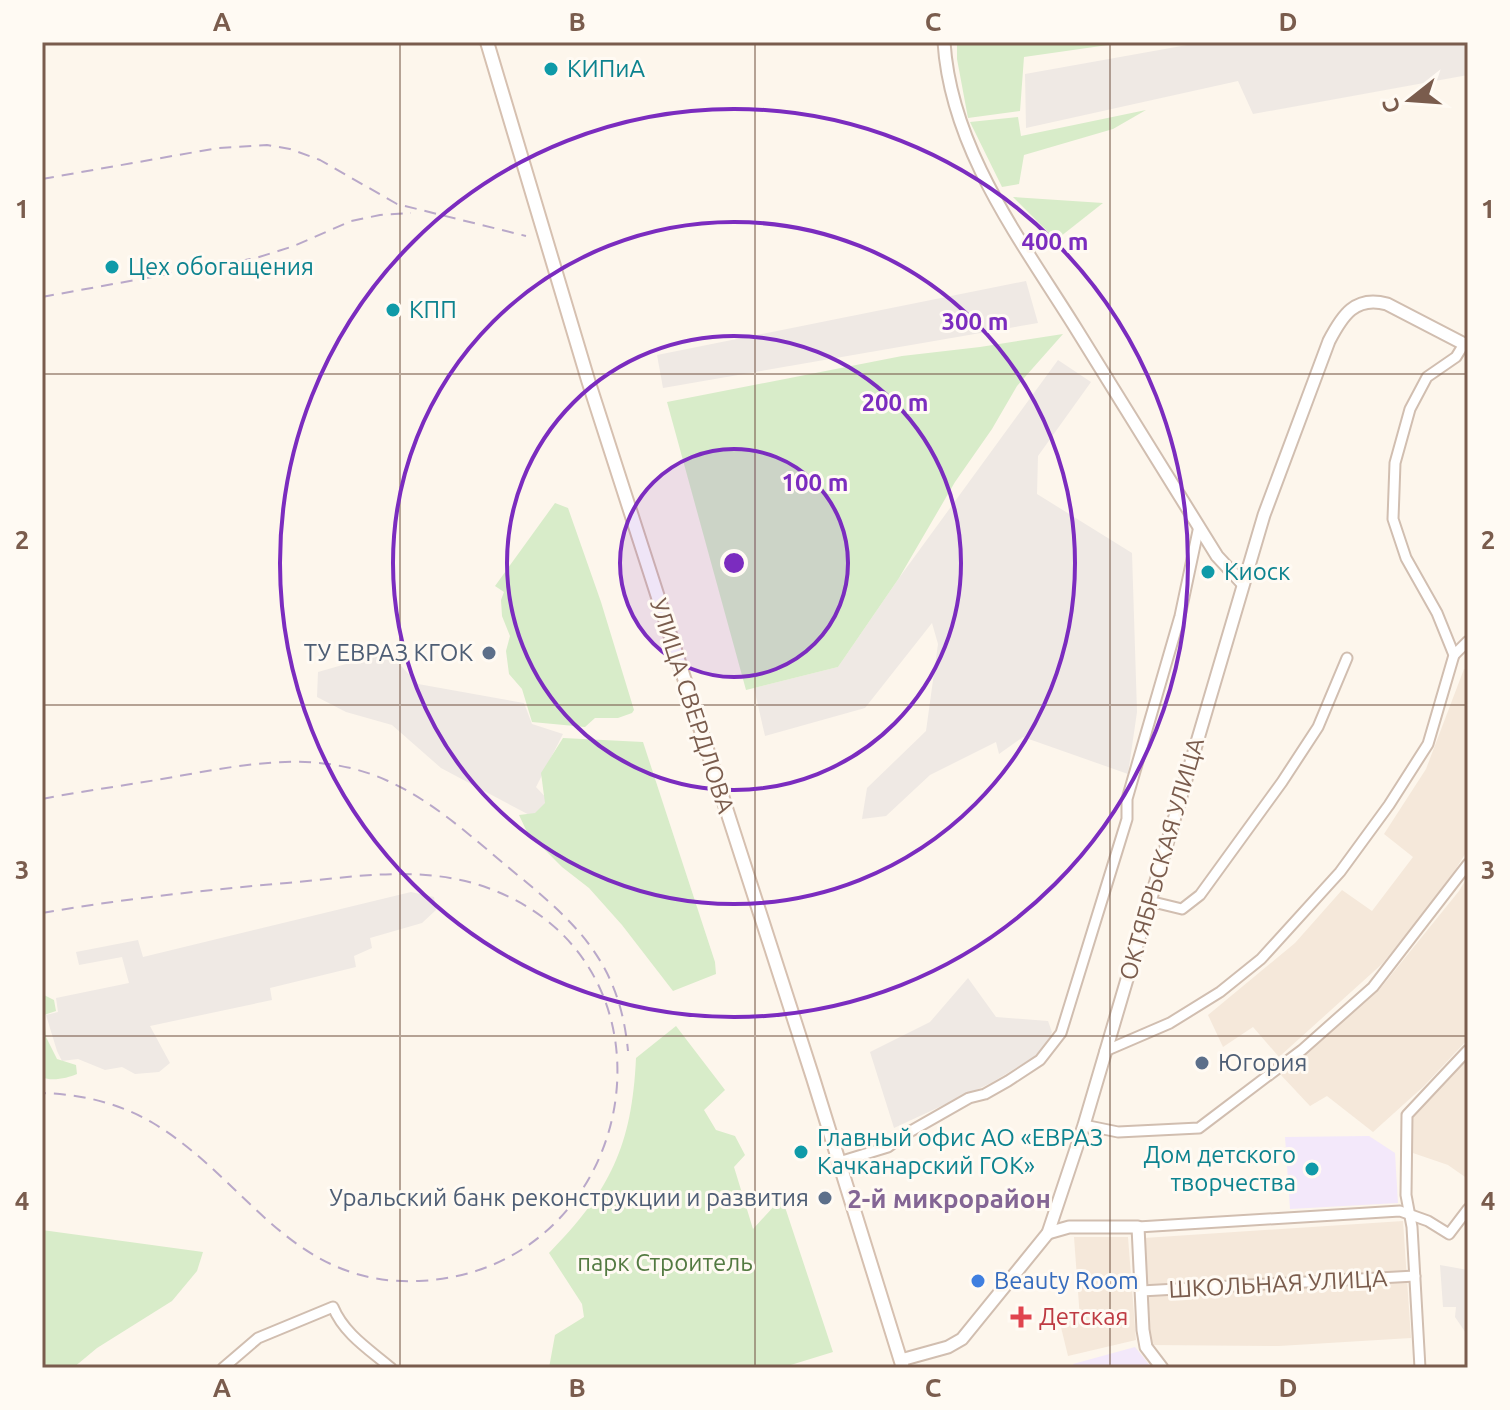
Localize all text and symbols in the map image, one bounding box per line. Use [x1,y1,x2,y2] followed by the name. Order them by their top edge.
[213,7,232,36] text: A
[568,7,586,36] text: B
[925,7,942,36] text: C
[1279,7,1297,36] text: D
[567,55,646,82] place label: КИПиА
[542,60,560,78] marker: КИПиА
[1370,60,1450,140] north arrow
[1376,96,1404,116] text: С
[15,194,29,223] text: 1
[1481,194,1495,223] text: 1
[1022,228,1088,255] text: 400 m
[128,253,314,280] place label: Цех обогащения
[103,258,121,276] marker: Цех обогащения
[409,296,457,323] place label: КПП
[384,301,402,319] marker: КПП
[942,308,1008,335] text: 300 m
[862,389,928,416] text: 200 m
[782,469,848,496] text: 100 m
[15,525,29,554] text: 2
[1481,525,1495,554] text: 2
[720,549,748,577] centre of rings
[1224,558,1290,585] place label: Киоск
[1199,563,1217,581] marker: Киоск
[645,595,740,817] street label: УЛИЦА СВЕРДЛОВА
[304,639,473,666] place label: ТУ ЕВРАЗ КГОК
[480,644,498,662] marker: ТУ ЕВРАЗ КГОК
[1114,734,1209,983] street label: ОКТЯБРЬСКАЯ УЛИЦА
[15,855,29,884] text: 3
[1481,855,1495,884] text: 3
[1218,1049,1307,1076] place label: Югория
[1193,1054,1211,1072] marker: Югория
[817,1124,1103,1179] place label: Главный офис АО «ЕВРАЗ Качканарский ГОК»
[1144,1141,1296,1196] place label: Дом детского творчества
[792,1143,810,1161] marker: Главный офис АО «ЕВРАЗ Качканарский ГОК»
[1303,1160,1321,1178] marker: Дом детского творчества
[329,1184,809,1211] place label: Уральский банк реконструкции и развития
[847,1184,1051,1213] district label: 2-й микрорайон
[15,1186,29,1215] text: 4
[1481,1186,1495,1215] text: 4
[816,1189,834,1207] marker: Уральский банк реконструкции и развития
[577,1249,753,1276] park label: парк Строитель
[1168,1264,1388,1303] street label: ШКОЛЬНАЯ УЛИЦА
[994,1267,1139,1294] place label: Beauty Room
[969,1272,987,1290] marker: Beauty Room
[1039,1303,1128,1330] place label: Детская
[1010,1306,1032,1328] marker: Детская
[213,1373,232,1402] text: A
[568,1373,586,1402] text: B
[925,1373,942,1402] text: C
[1279,1373,1297,1402] text: D

